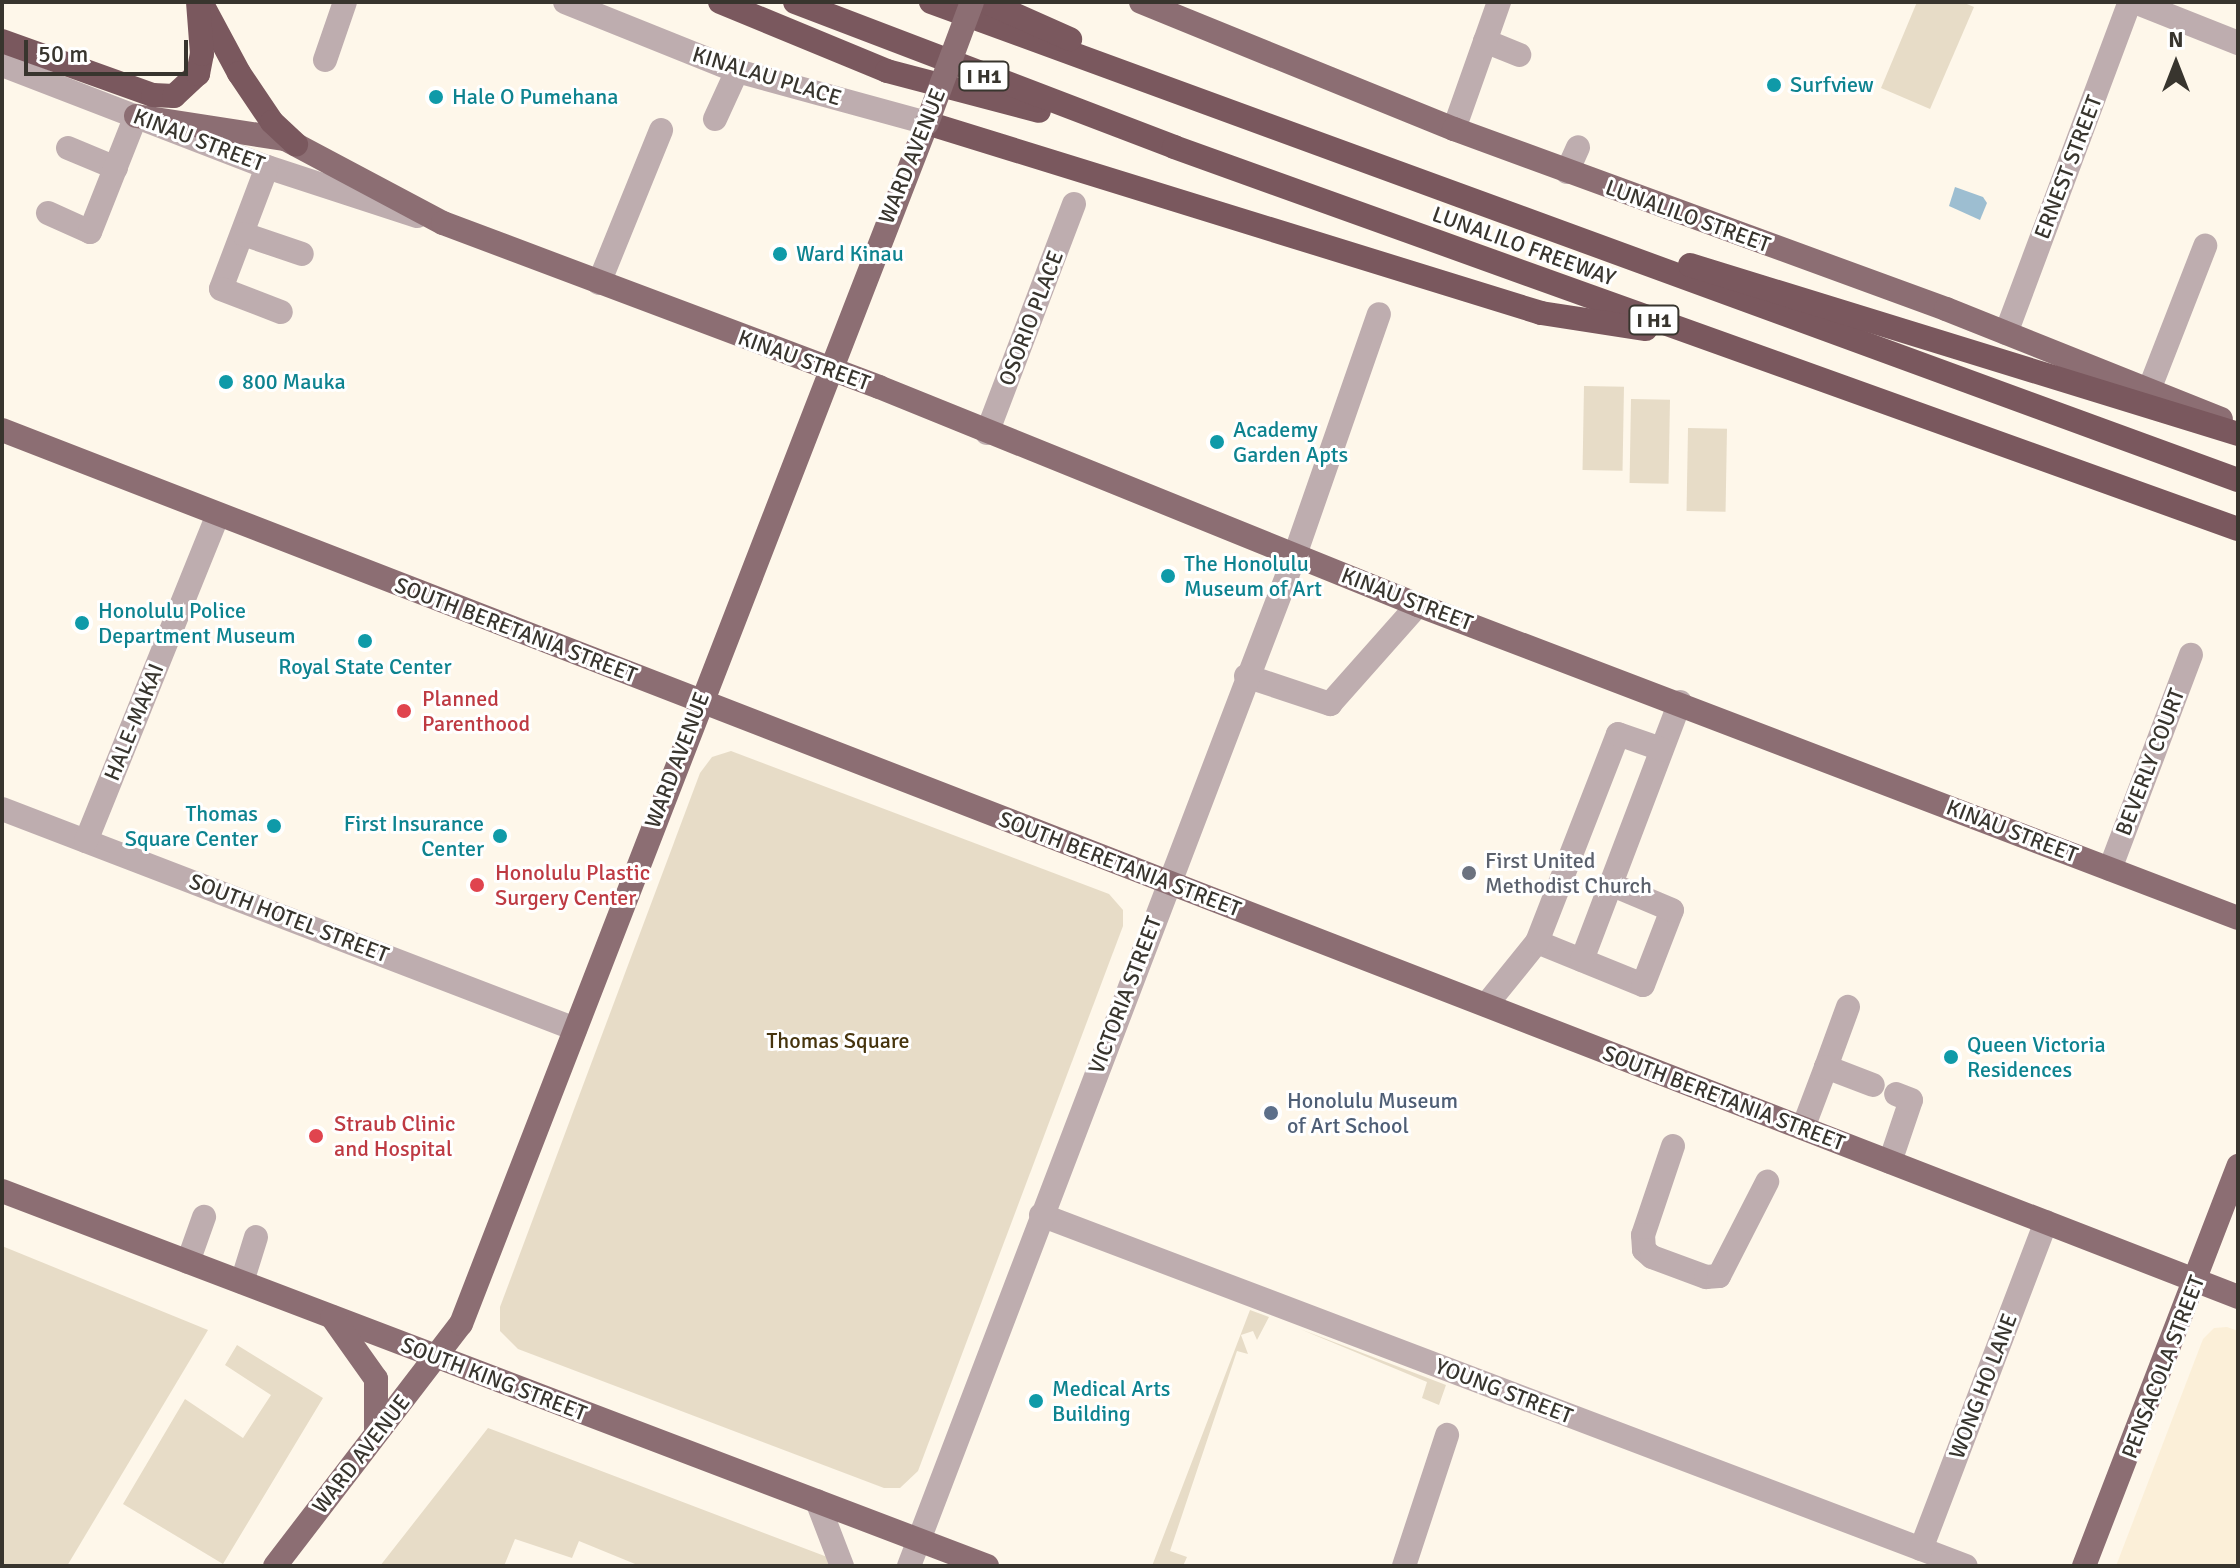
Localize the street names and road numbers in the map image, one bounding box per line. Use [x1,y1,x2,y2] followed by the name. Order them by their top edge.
[689,41,845,111] street label: KINALAU PLACE
[958,60,1010,92] road number: I H1
[873,85,951,227] street label: WARD AVENUE
[2028,91,2108,243] street label: ERNEST STREET
[130,103,268,177] street label: KINAU STREET
[1602,174,1774,258] street label: LUNALILO STREET
[1429,201,1619,291] street label: LUNALILO FREEWAY
[993,247,1069,389] street label: OSORIO PLACE
[1628,304,1680,336] road number: I H1
[734,324,874,396] street label: KINAU STREET
[1338,562,1476,636] street label: KINAU STREET
[391,572,641,688] street label: SOUTH BERETANIA STREET
[99,660,169,784] street label: HALE-MAKAI
[2110,685,2190,839] street label: BEVERLY COURT
[639,688,715,832] street label: WARD AVENUE
[1943,794,2081,868] street label: KINAU STREET
[995,806,1245,922] street label: SOUTH BERETANIA STREET
[186,868,392,968] street label: SOUTH HOTEL STREET
[1083,913,1167,1077] street label: VICTORIA STREET
[1599,1040,1849,1156] street label: SOUTH BERETANIA STREET
[2116,1272,2210,1462] street label: PENSACOLA STREET
[1943,1310,2023,1462] street label: WONG HO LANE
[397,1331,591,1427] street label: SOUTH KING STREET
[1431,1353,1577,1429] street label: YOUNG STREET
[306,1389,416,1519] street label: WARD AVENUE

